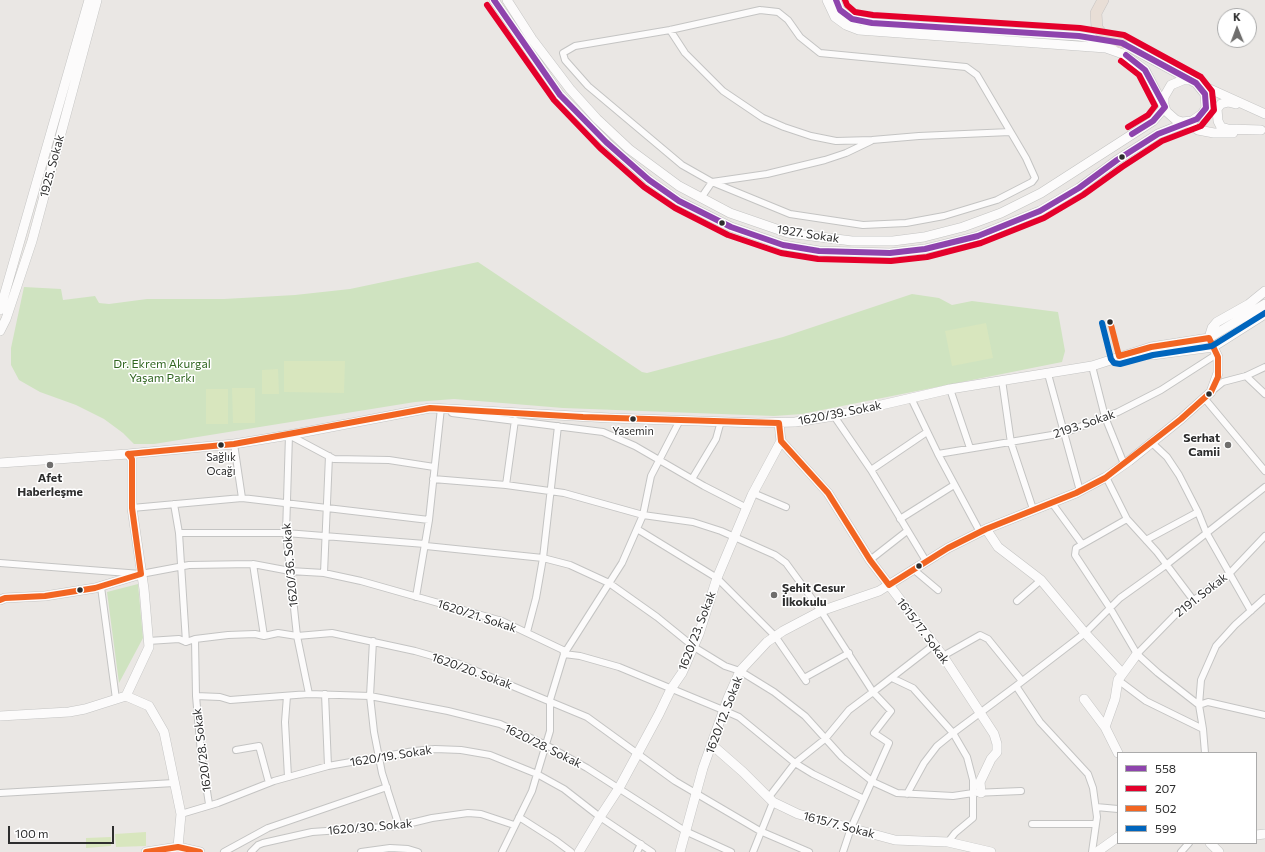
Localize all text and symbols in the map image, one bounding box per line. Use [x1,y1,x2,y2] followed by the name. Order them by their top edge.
[1217,8,1257,48] north arrow
[1233,10,1241,23] text: K
[37,133,67,199] street label: 1925. Sokak
[1117,152,1127,162] unlabelled marker
[717,218,727,228] unlabelled marker
[776,222,840,246] street label: 1927. Sokak
[1105,317,1115,327] unlabelled marker
[113,357,211,385] park label: Dr. Ekrem Akurgal Yaşam Parkı
[1204,389,1214,399] unlabelled marker
[797,398,883,428] street label: 1620/39. Sokak
[1051,407,1117,441] street label: 2193. Sokak
[628,414,638,424] marker: Yasemin
[612,424,654,438] place label: Yasemin
[1183,431,1220,459] place label: Serhat Camii
[216,440,226,450] marker: Sağlık Ocağı
[1223,440,1233,450] marker: Serhat Camii
[206,450,236,476] place label: Sağlık Ocağı
[45,460,55,470] marker: Afet Haberleşme
[17,471,83,499] place label: Afet Haberleşme
[279,522,301,608] street label: 1620/36. Sokak
[914,561,924,571] unlabelled marker
[1172,570,1230,620] street label: 2191. Sokak
[782,581,845,609] place label: Şehit Cesur İlkokulu
[75,585,85,595] unlabelled marker
[675,589,719,673] street label: 1620/23. Sokak
[769,590,779,600] marker: Şehit Cesur İlkokulu
[894,595,952,667] street label: 1615/17. Sokak
[436,596,518,636] street label: 1620/21. Sokak
[430,650,514,692] street label: 1620/20. Sokak
[703,674,745,756] street label: 1620/12. Sokak
[190,707,214,793] street label: 1620/28. Sokak
[502,721,584,771] street label: 1620/28. Sokak
[349,742,433,770] street label: 1620/19. Sokak
[1117,752,1257,844] legend
[1155,761,1176,775] text: 558
[1155,781,1176,795] text: 207
[1155,801,1176,815] text: 502
[802,809,876,841] street label: 1615/7. Sokak
[327,816,413,838] street label: 1620/30. Sokak
[10,818,116,844] scale bar
[1155,821,1176,835] text: 599
[15,826,49,840] text: 100 m

